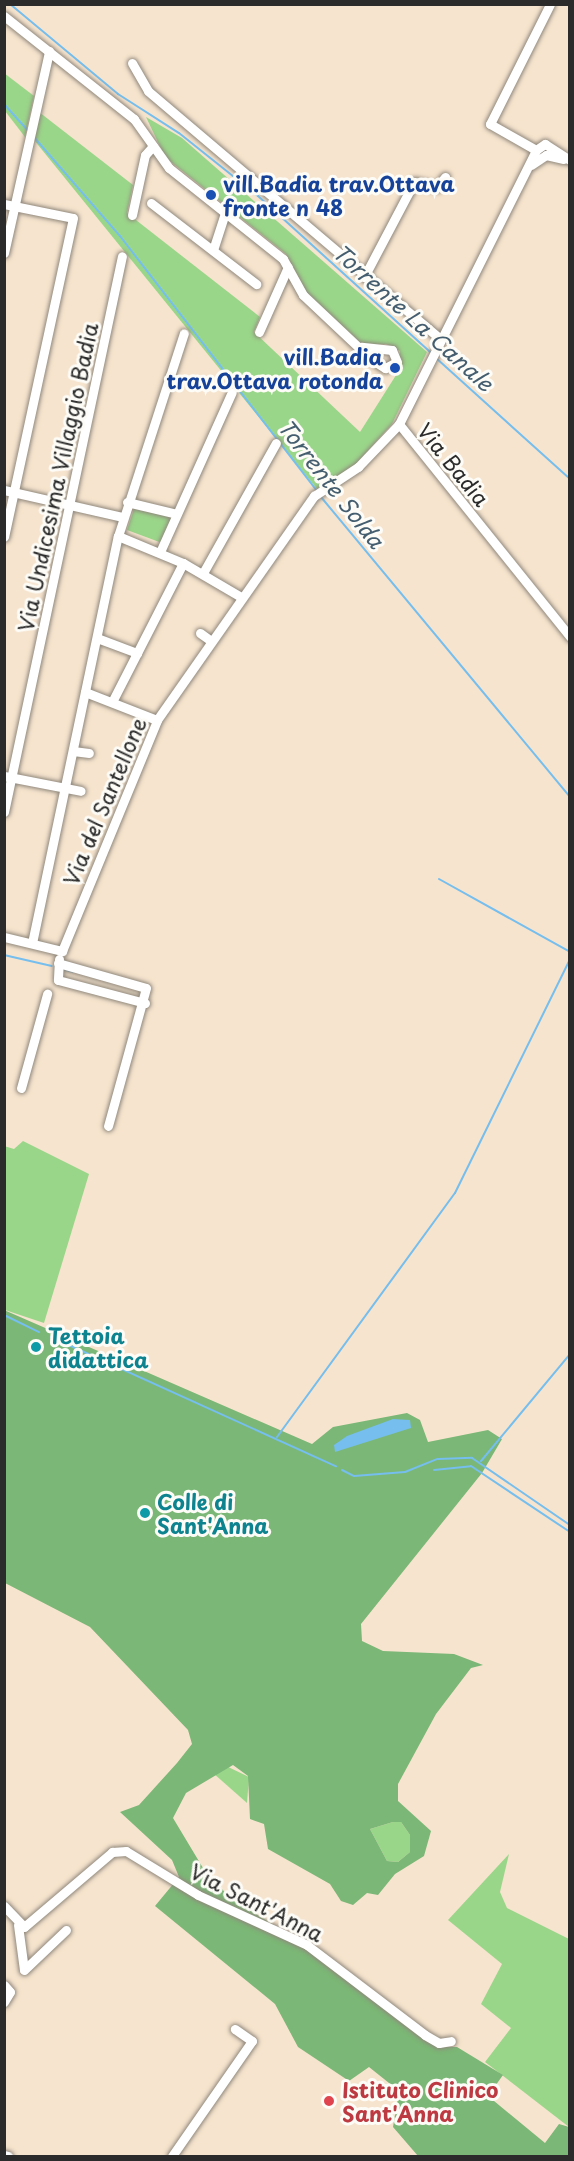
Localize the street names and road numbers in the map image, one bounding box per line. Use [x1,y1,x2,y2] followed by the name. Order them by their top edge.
[12,320,102,634] street label: Via Undicesima Villaggio Badia
[413,418,495,510] street label: Via Badia
[57,713,151,889] street label: Via del Santellone
[187,1858,327,1946] street label: Via Sant'Anna

